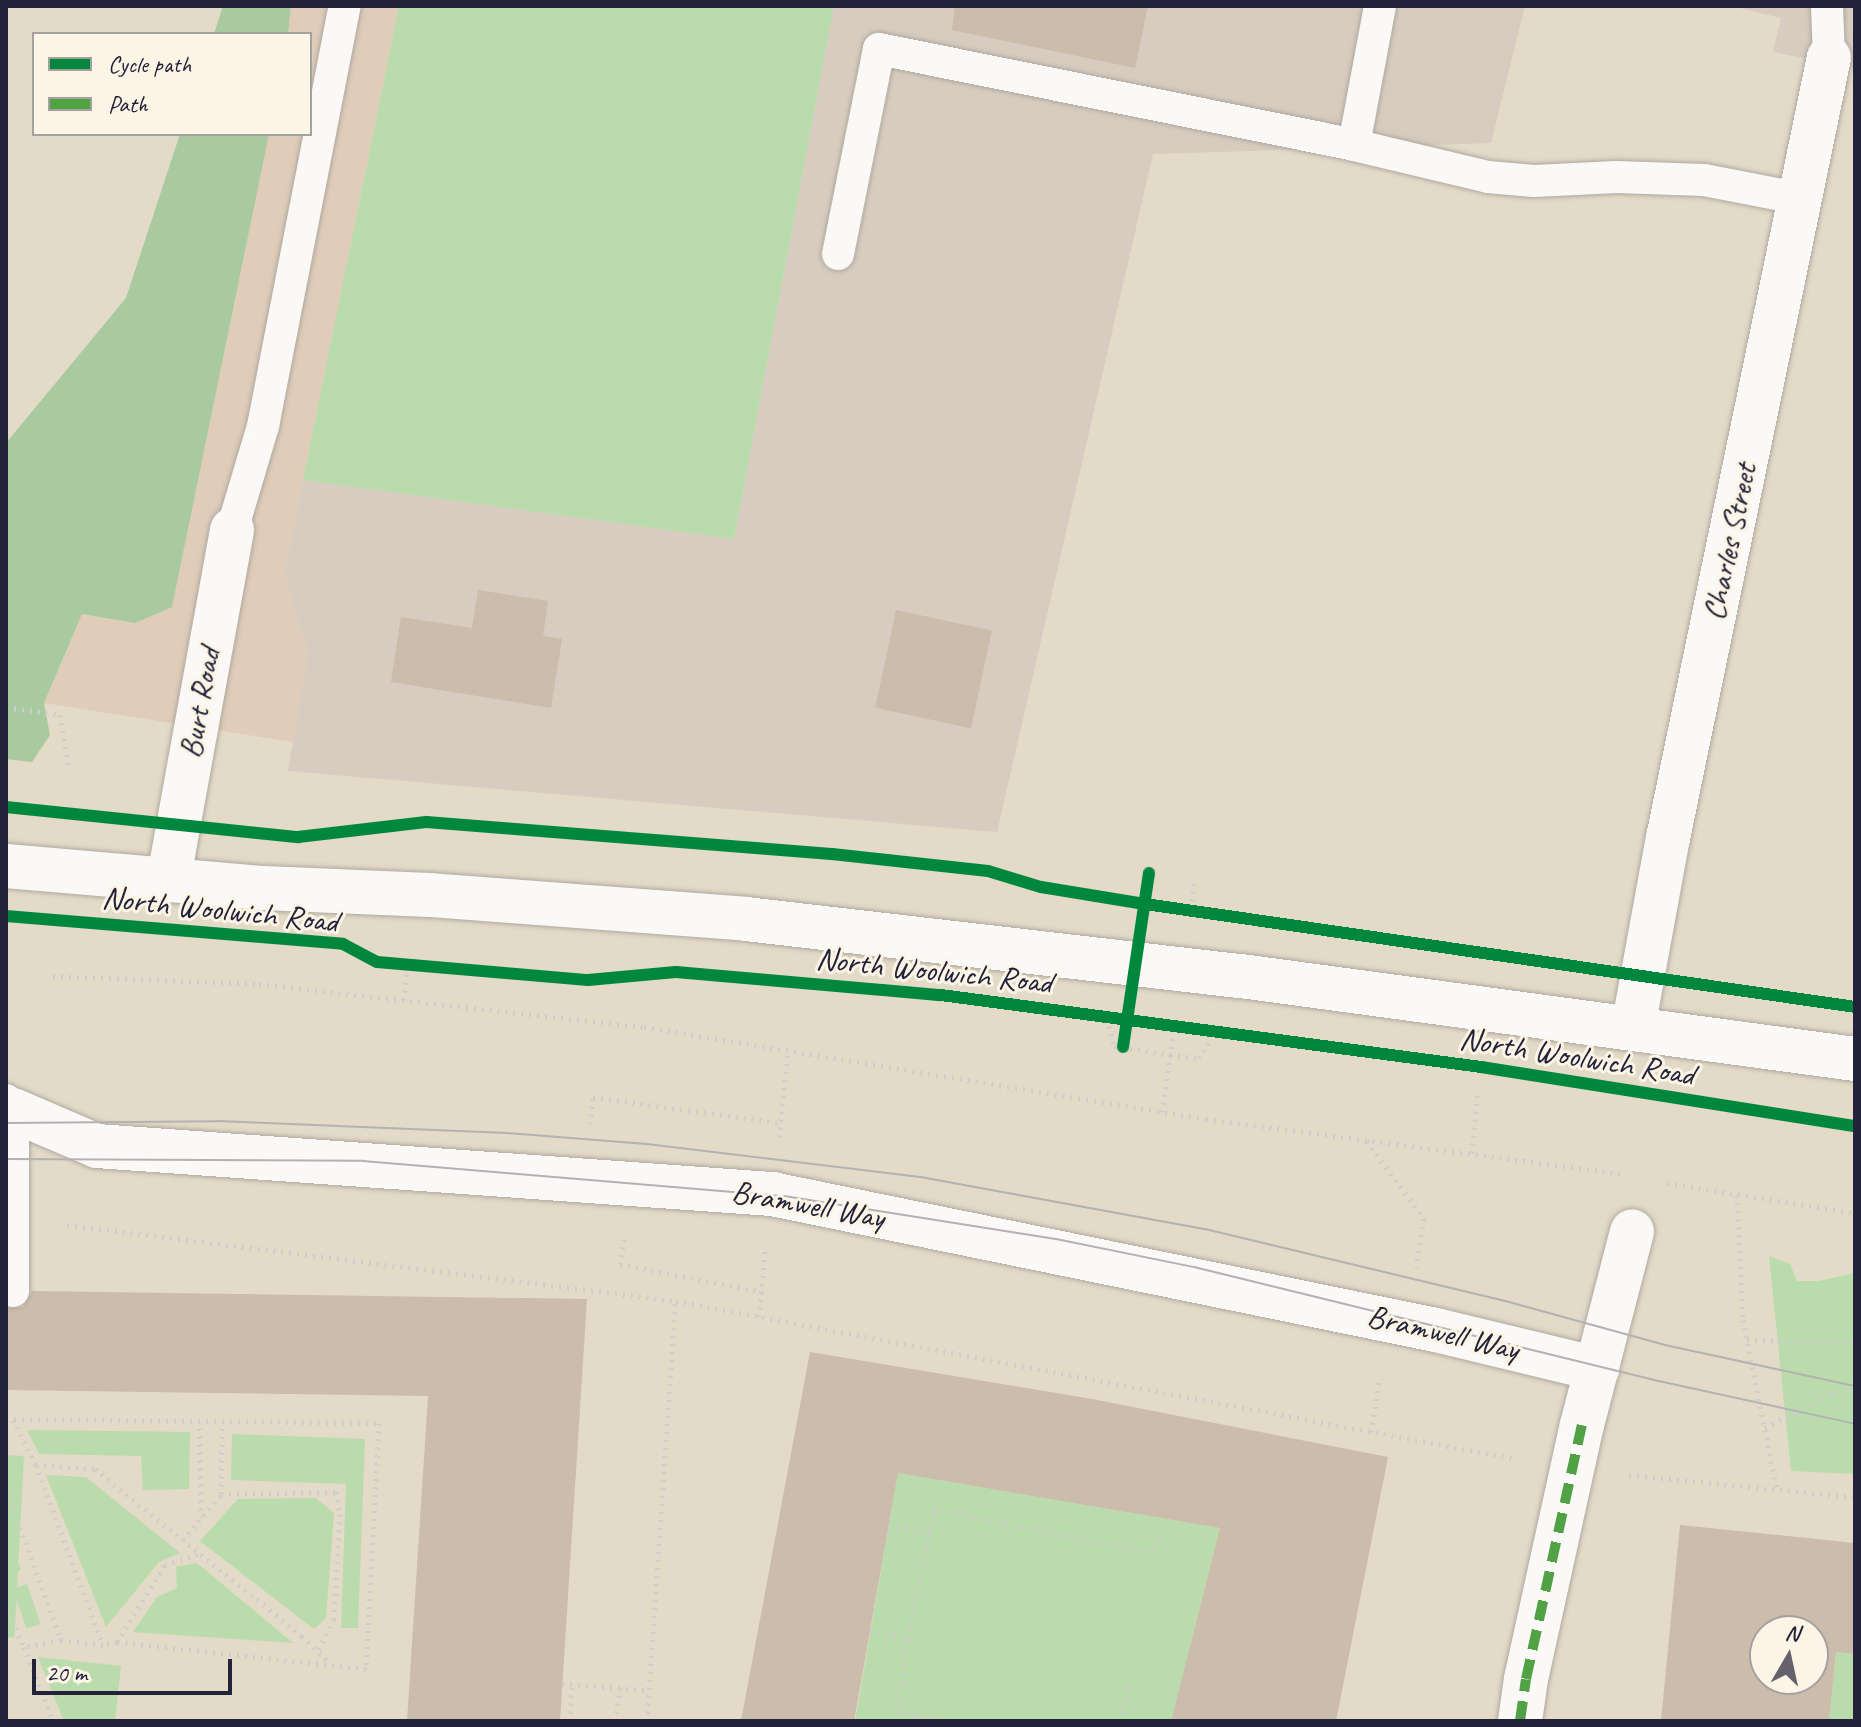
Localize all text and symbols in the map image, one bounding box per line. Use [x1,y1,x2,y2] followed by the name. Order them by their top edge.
[32,32,312,136] legend
[108,49,191,79] text: Cycle path
[108,89,148,119] text: Path
[1695,460,1765,624] street label: Charles Street
[171,645,229,761] street label: Burt Road
[100,879,340,941] street label: North Woolwich Road
[814,940,1054,1002] street label: North Woolwich Road
[1457,1020,1697,1094] street label: North Woolwich Road
[729,1173,887,1237] street label: Bramwell Way
[1363,1297,1523,1369] street label: Bramwell Way
[1749,1615,1829,1695] north arrow
[1784,1618,1801,1648] text: N
[36,1643,236,1693] scale bar
[46,1658,87,1688] text: 20 m

